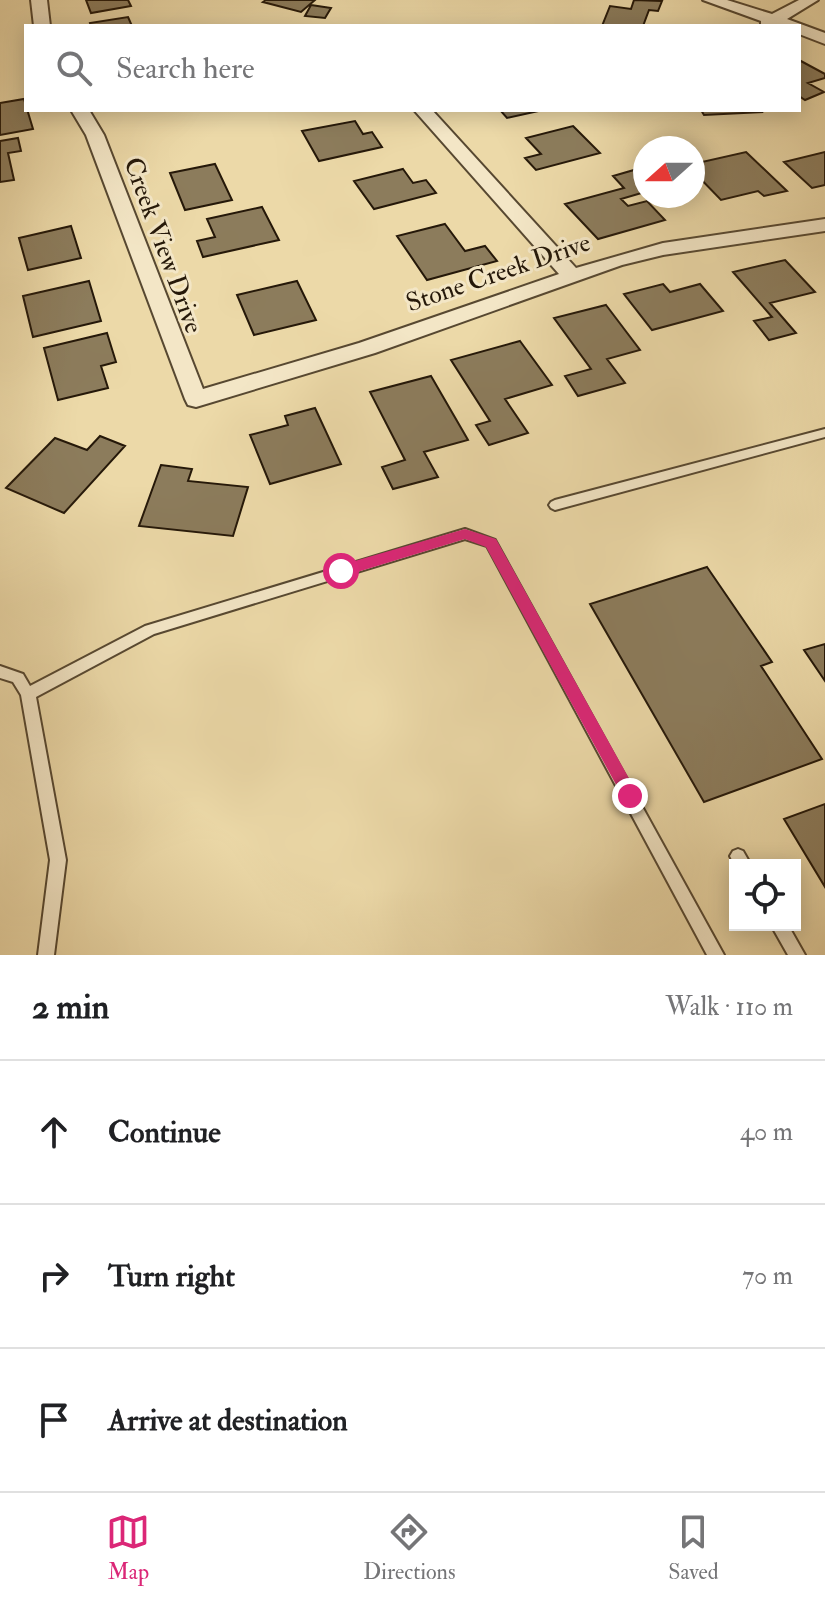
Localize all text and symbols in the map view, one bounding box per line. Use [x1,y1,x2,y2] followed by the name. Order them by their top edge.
[24,24,801,112] search box
[52,46,96,90] icon: search
[116,50,255,87] text: Search here
[633,136,705,208] north arrow
[116,153,210,338] street label: Creek View Drive
[402,226,595,319] street label: Stone Creek Drive
[323,553,359,589] route start
[612,778,648,814] route end
[729,859,801,931] map controls
[729,859,801,931] button: locate
[32,986,109,1029] text: 2 min
[666,991,793,1023] text: Walk · 110 m
[32,1110,76,1154] icon: ahead
[108,1114,221,1151] text: Continue
[740,1116,793,1148] text: 40 m
[32,1254,76,1298] icon: right
[108,1258,235,1295] text: Turn right
[742,1260,793,1292] text: 70 m
[32,1398,76,1442] icon: arrive
[108,1402,348,1439] text: Arrive at destination
[106,1510,150,1586] tab: Map
[363,1510,456,1586] tab: Directions
[668,1510,719,1586] tab: Saved

